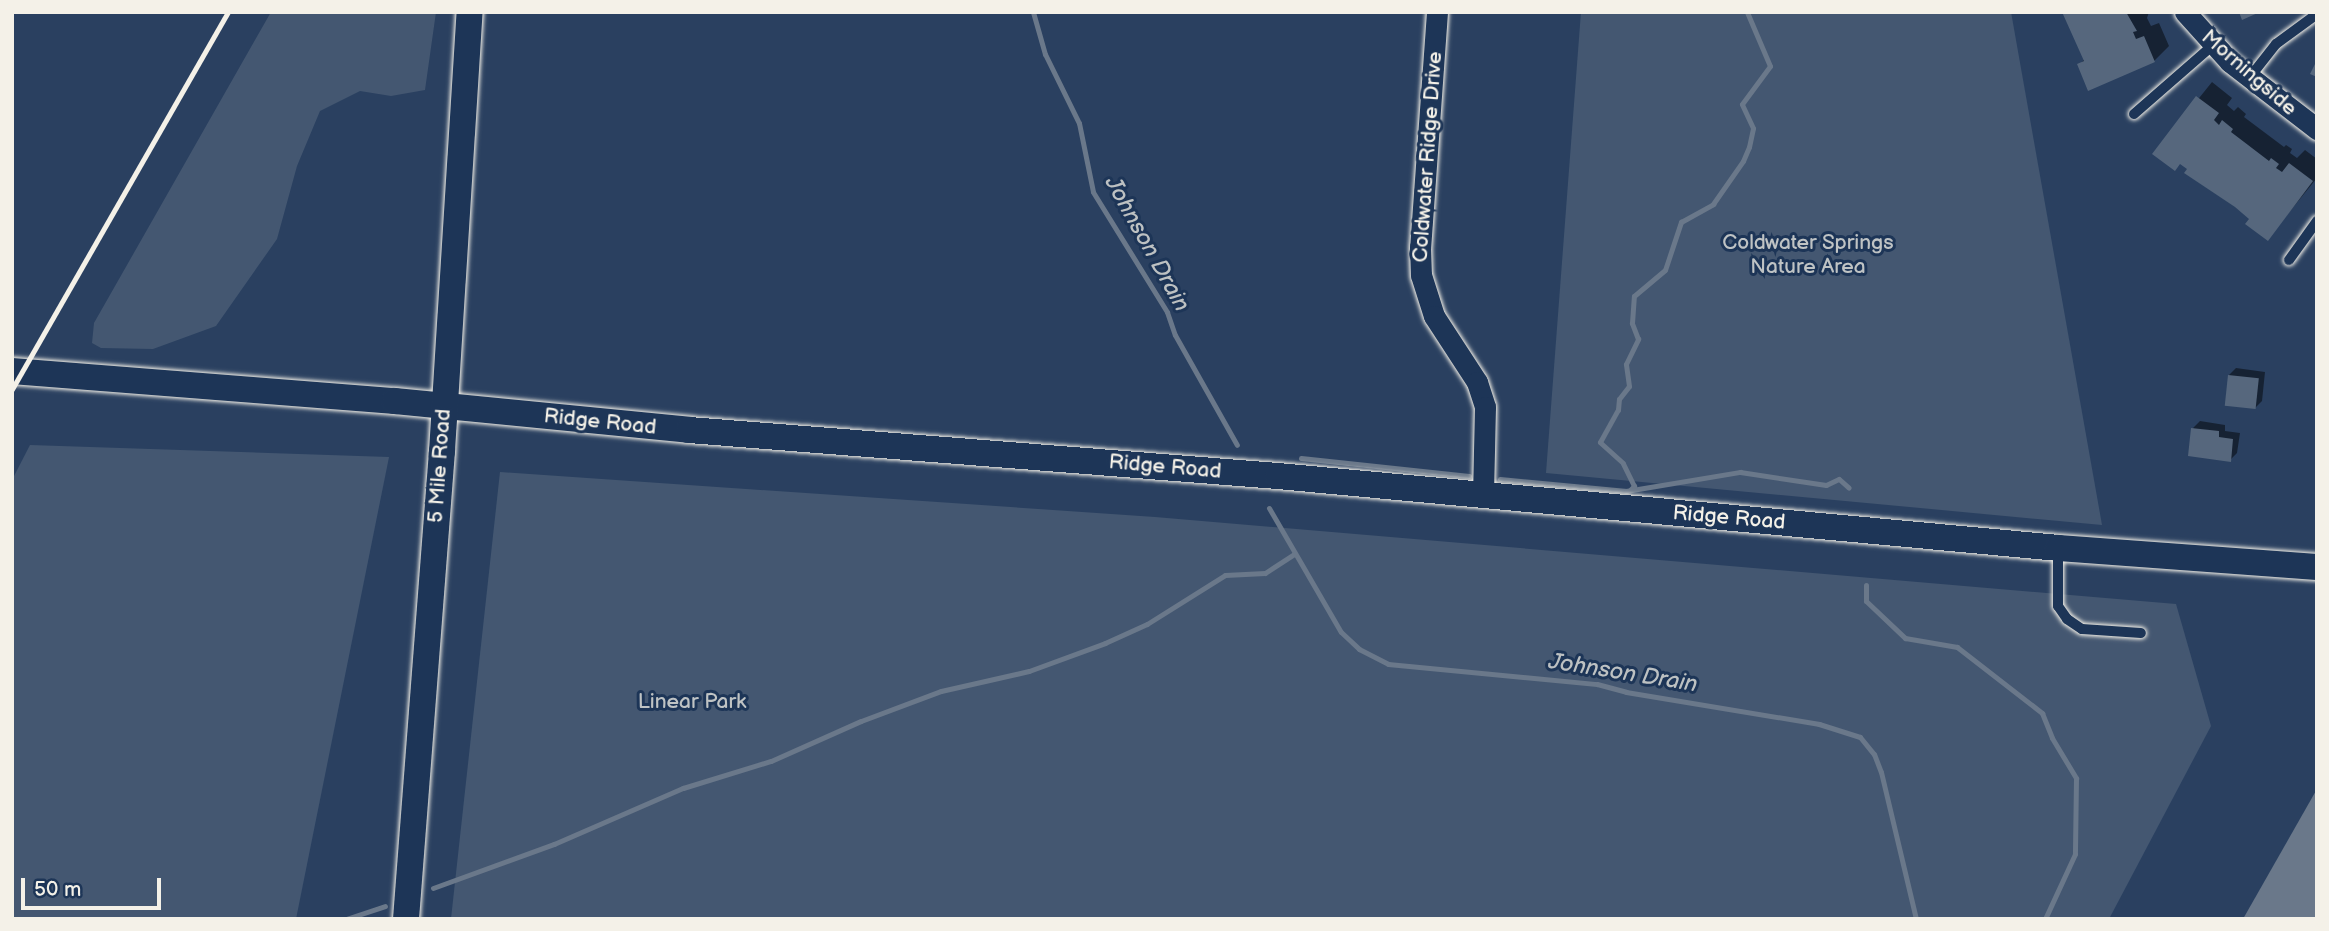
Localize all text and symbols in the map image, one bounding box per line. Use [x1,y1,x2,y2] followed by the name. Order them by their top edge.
[2196,25,2302,121] street label: Morningside
[1408,51,1448,263] street label: Coldwater Ridge Drive
[1099,172,1195,316] water label: Johnson Drain
[1722,230,1894,280] park label: Coldwater Springs Nature Area
[543,404,657,440] street label: Ridge Road
[423,408,457,524] street label: 5 Mile Road
[1108,450,1222,484] street label: Ridge Road
[1672,501,1786,535] street label: Ridge Road
[1547,648,1699,698] water label: Johnson Drain
[638,689,746,715] park label: Linear Park
[24,864,164,908] scale bar
[34,877,81,902] text: 50 m

